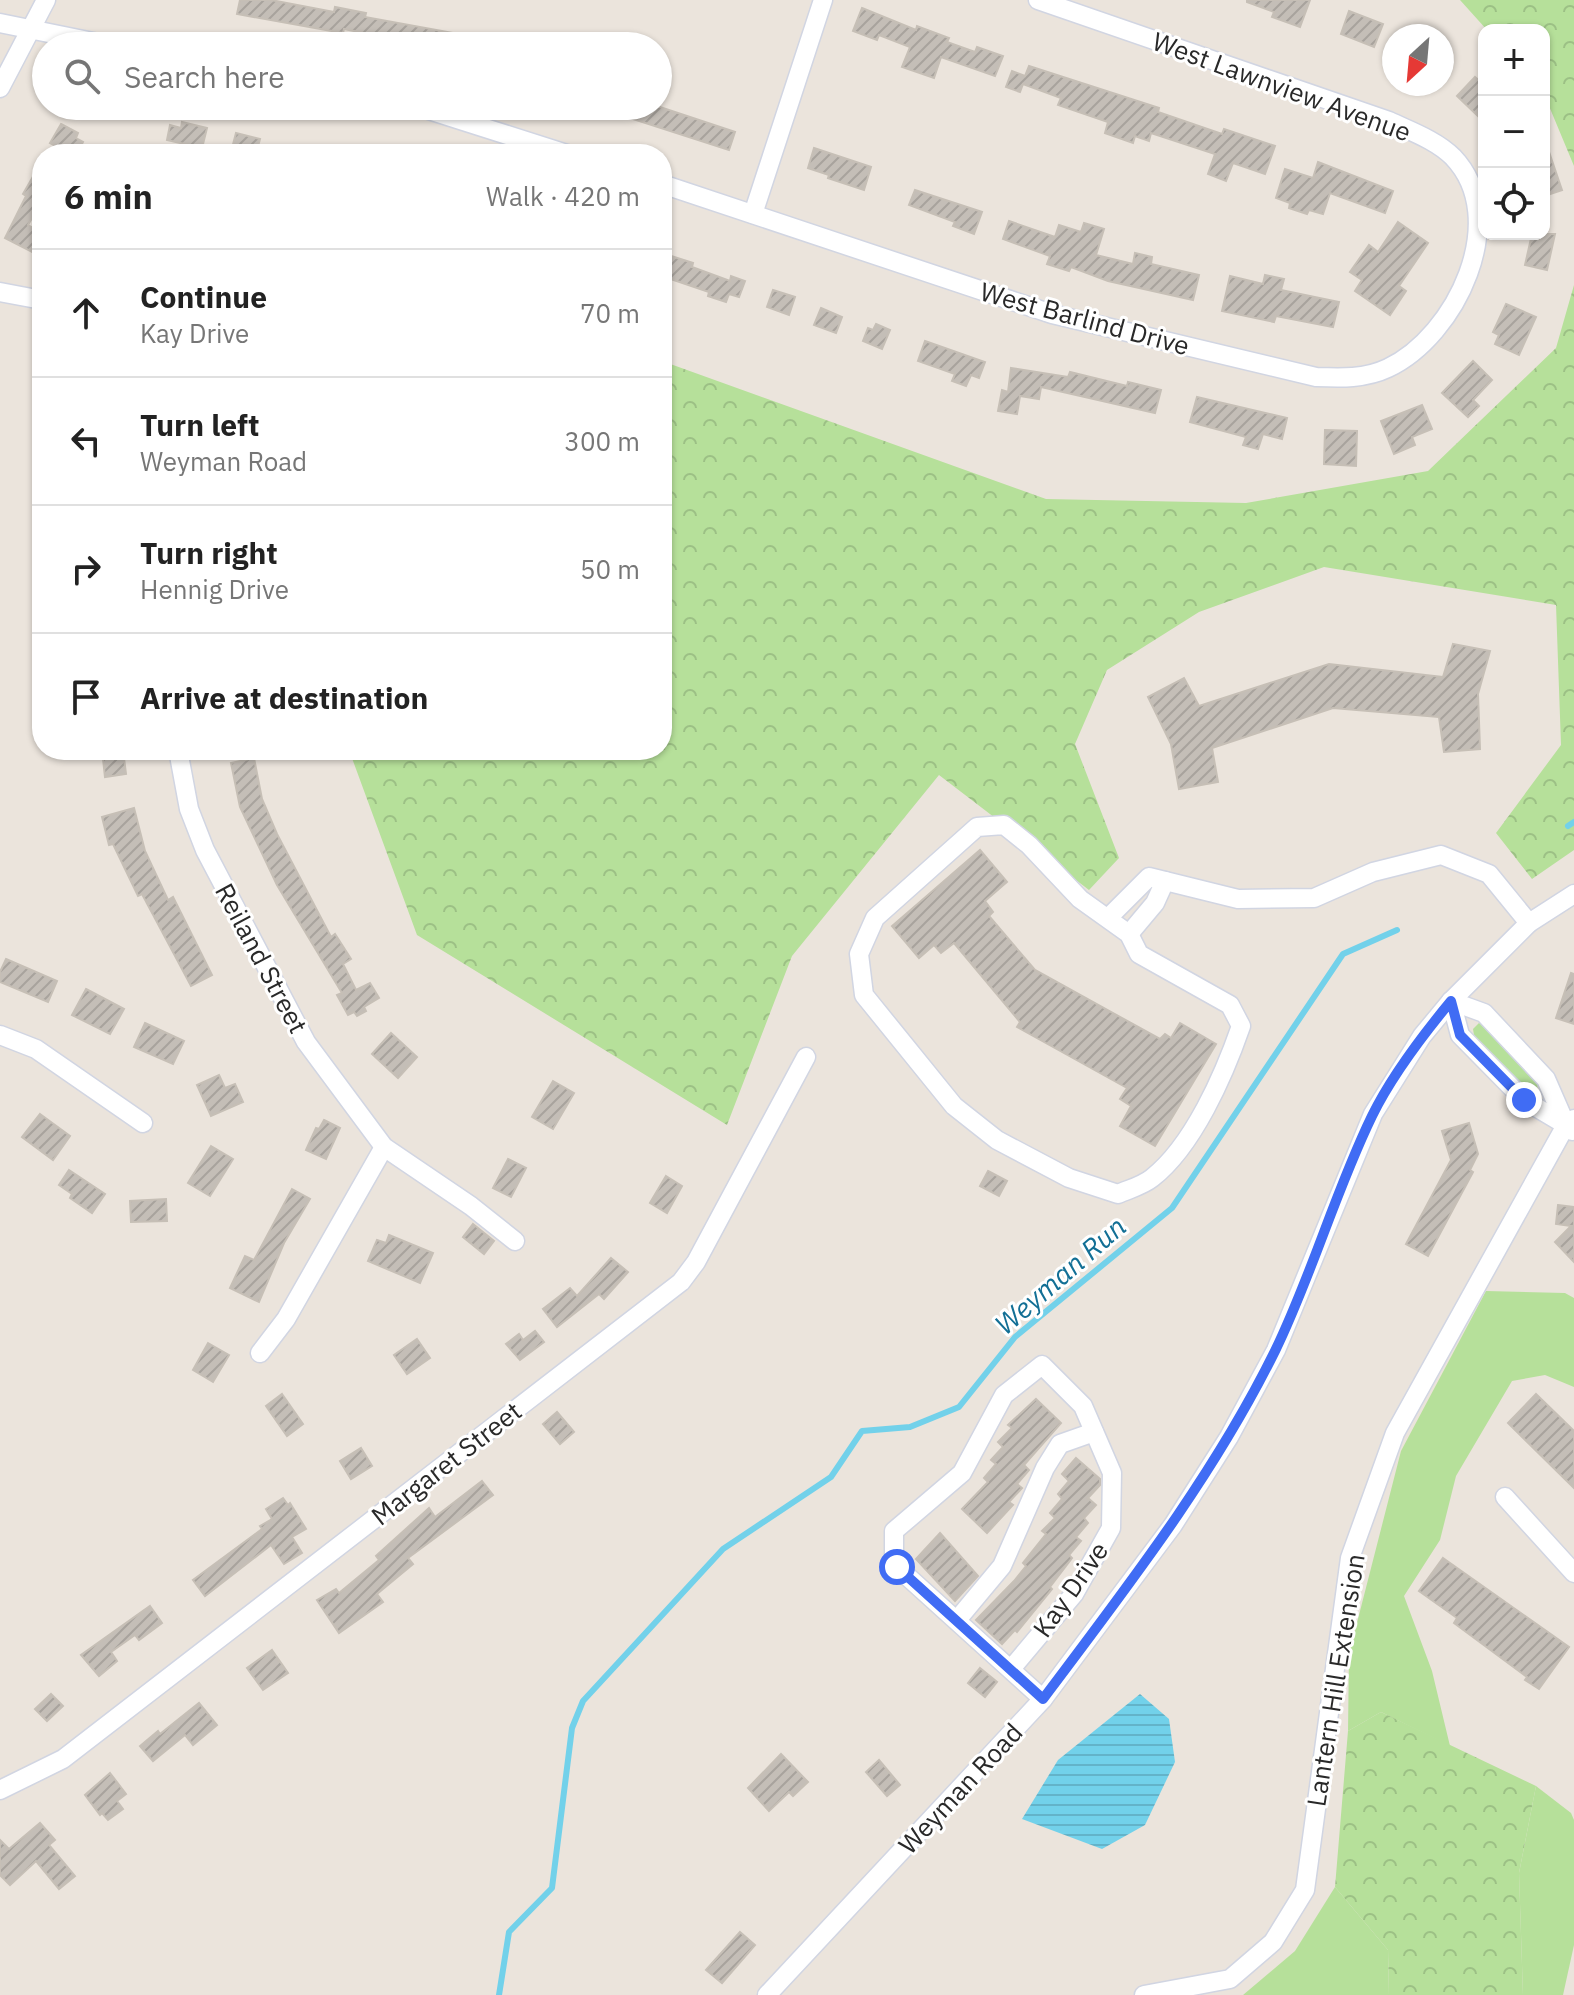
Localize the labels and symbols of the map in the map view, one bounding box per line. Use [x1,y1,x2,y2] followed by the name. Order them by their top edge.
[1148,23,1416,149] street label: West Lawnview Avenue
[1382,24,1454,96] north arrow
[977,274,1193,362] street label: West Barlind Drive
[208,877,316,1039] street label: Reiland Street
[1506,1082,1542,1118] route end
[987,1208,1133,1342] water label: Weyman Run
[364,1394,528,1532] street label: Margaret Street
[1025,1534,1115,1644] street label: Kay Drive
[879,1549,915,1585] route start
[1298,1551,1372,1809] street label: Lantern Hill Extension
[891,1715,1029,1861] street label: Weyman Road

